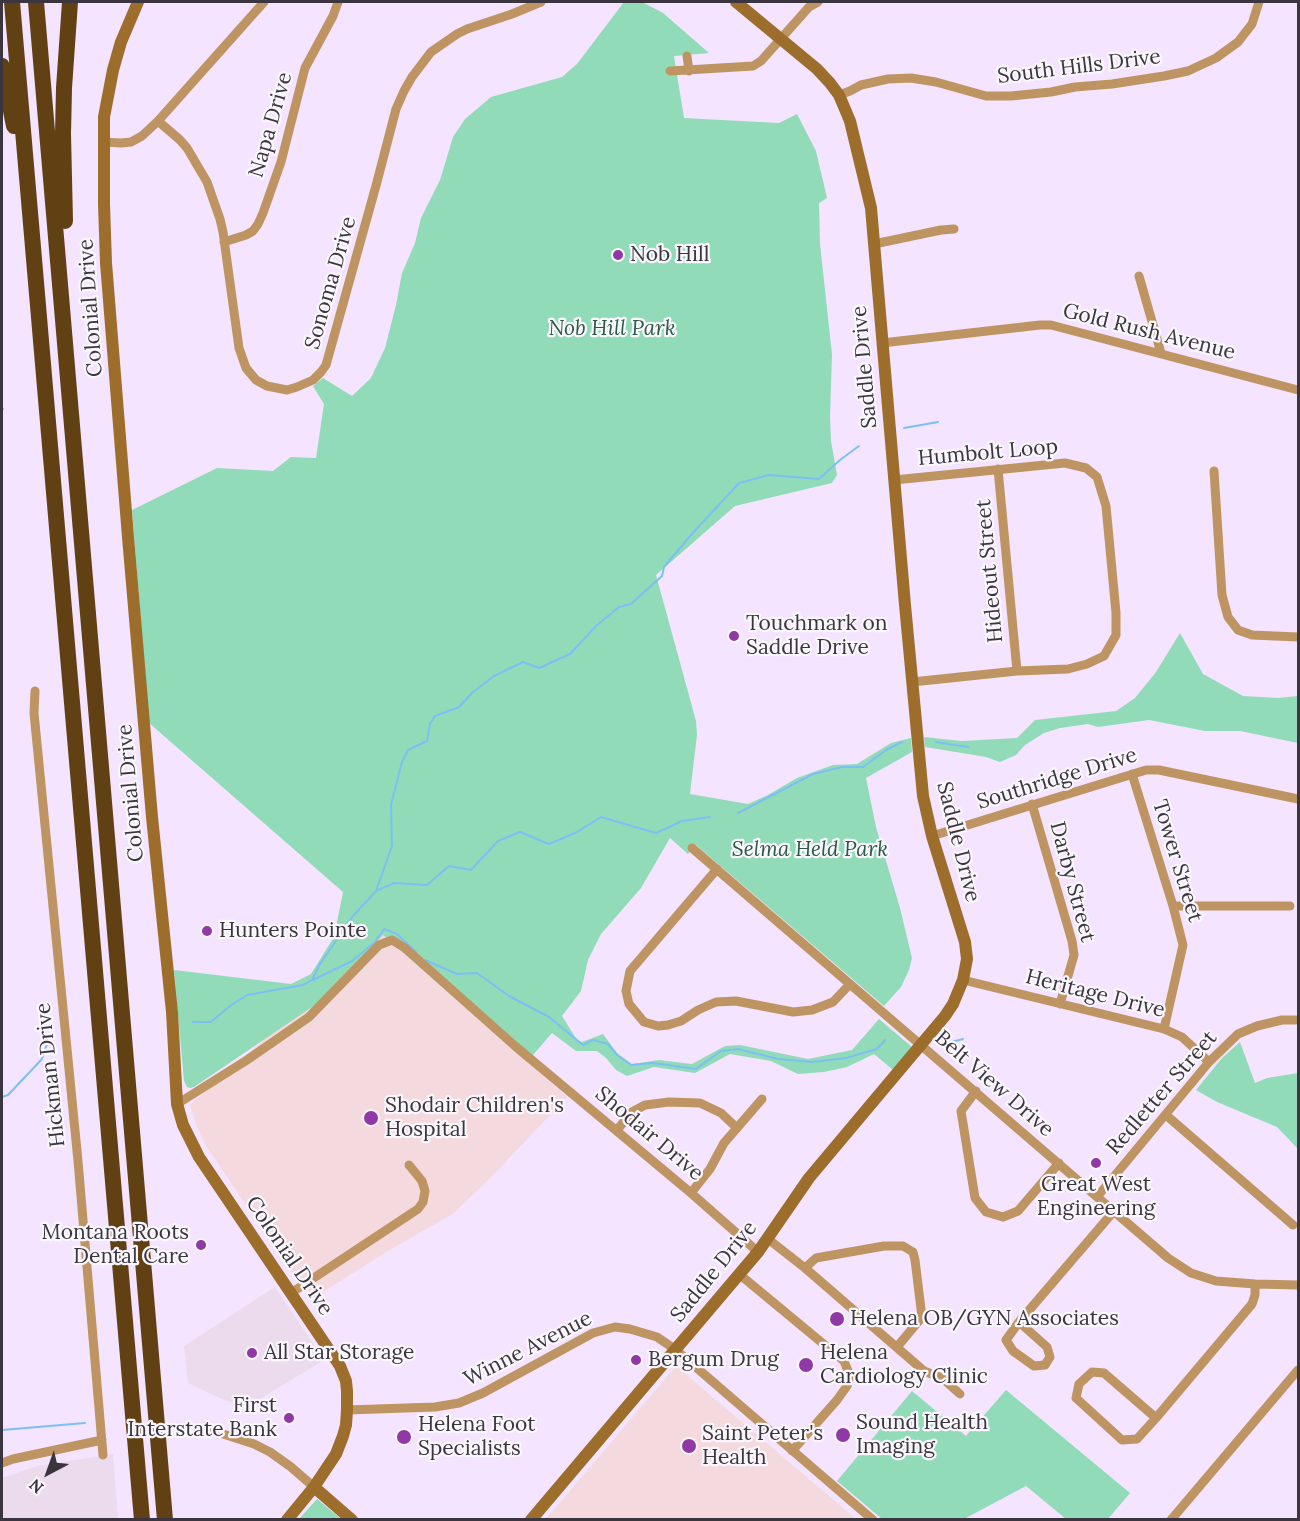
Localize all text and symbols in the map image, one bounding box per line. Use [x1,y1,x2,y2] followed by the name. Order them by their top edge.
[996,44,1162,90] street label: South Hills Drive
[244,70,298,180] street label: Napa Drive
[300,214,362,352] street label: Sonoma Drive
[74,238,108,378] street label: Colonial Drive
[630,242,709,268] place label: Nob Hill
[611,248,625,262] marker: Nob Hill
[1060,298,1238,366] street label: Gold Rush Avenue
[847,305,883,429] street label: Saddle Drive
[548,316,676,342] park label: Nob Hill Park
[917,434,1059,472] street label: Humbolt Loop
[971,498,1009,644] street label: Hideout Street
[746,611,887,661] place label: Touchmark on Saddle Drive
[727,629,741,643] marker: Touchmark on Saddle Drive
[112,723,150,863] street label: Colonial Drive
[974,743,1140,815] street label: Southridge Drive
[931,779,985,905] street label: Saddle Drive
[1146,797,1208,925] street label: Tower Street
[1044,819,1100,945] street label: Darby Street
[732,837,888,863] park label: Selma Held Park
[219,918,367,944] place label: Hunters Pointe
[200,924,214,938] marker: Hunters Pointe
[1023,965,1167,1023] street label: Heritage Drive
[31,1002,71,1148] street label: Hickman Drive
[929,1026,1059,1142] street label: Belt View Drive
[1101,1026,1223,1160] street label: Redletter Street
[590,1082,708,1186] street label: Shodair Drive
[385,1093,564,1143] place label: Shodair Children's Hospital
[362,1109,380,1127] marker: Shodair Children's Hospital
[1089,1156,1103,1170] marker: Great West Engineering
[1037,1172,1155,1222] place label: Great West Engineering
[240,1192,338,1320] street label: Colonial Drive
[666,1216,762,1328] street label: Saddle Drive
[41,1220,189,1270] place label: Montana Roots Dental Care
[194,1238,208,1252] marker: Montana Roots Dental Care
[460,1306,596,1392] street label: Winne Avenue
[850,1306,1119,1332] place label: Helena OB/GYN Associates
[828,1310,846,1328] marker: Helena OB/GYN Associates
[264,1340,414,1366] place label: All Star Storage
[820,1340,988,1390] place label: Helena Cardiology Clinic
[245,1346,259,1360] marker: All Star Storage
[648,1347,779,1373] place label: Bergum Drug
[629,1353,643,1367] marker: Bergum Drug
[797,1356,815,1374] marker: Helena Cardiology Clinic
[127,1393,277,1443] place label: First Interstate Bank
[856,1410,988,1460] place label: Sound Health Imaging
[282,1411,296,1425] marker: First Interstate Bank
[418,1412,535,1462] place label: Helena Foot Specialists
[702,1421,823,1471] place label: Saint Peter's Health
[834,1426,852,1444] marker: Sound Health Imaging
[395,1428,413,1446] marker: Helena Foot Specialists
[680,1437,698,1455] marker: Saint Peter's Health
[18,1443,78,1503] north arrow
[25,1475,47,1498] text: N

